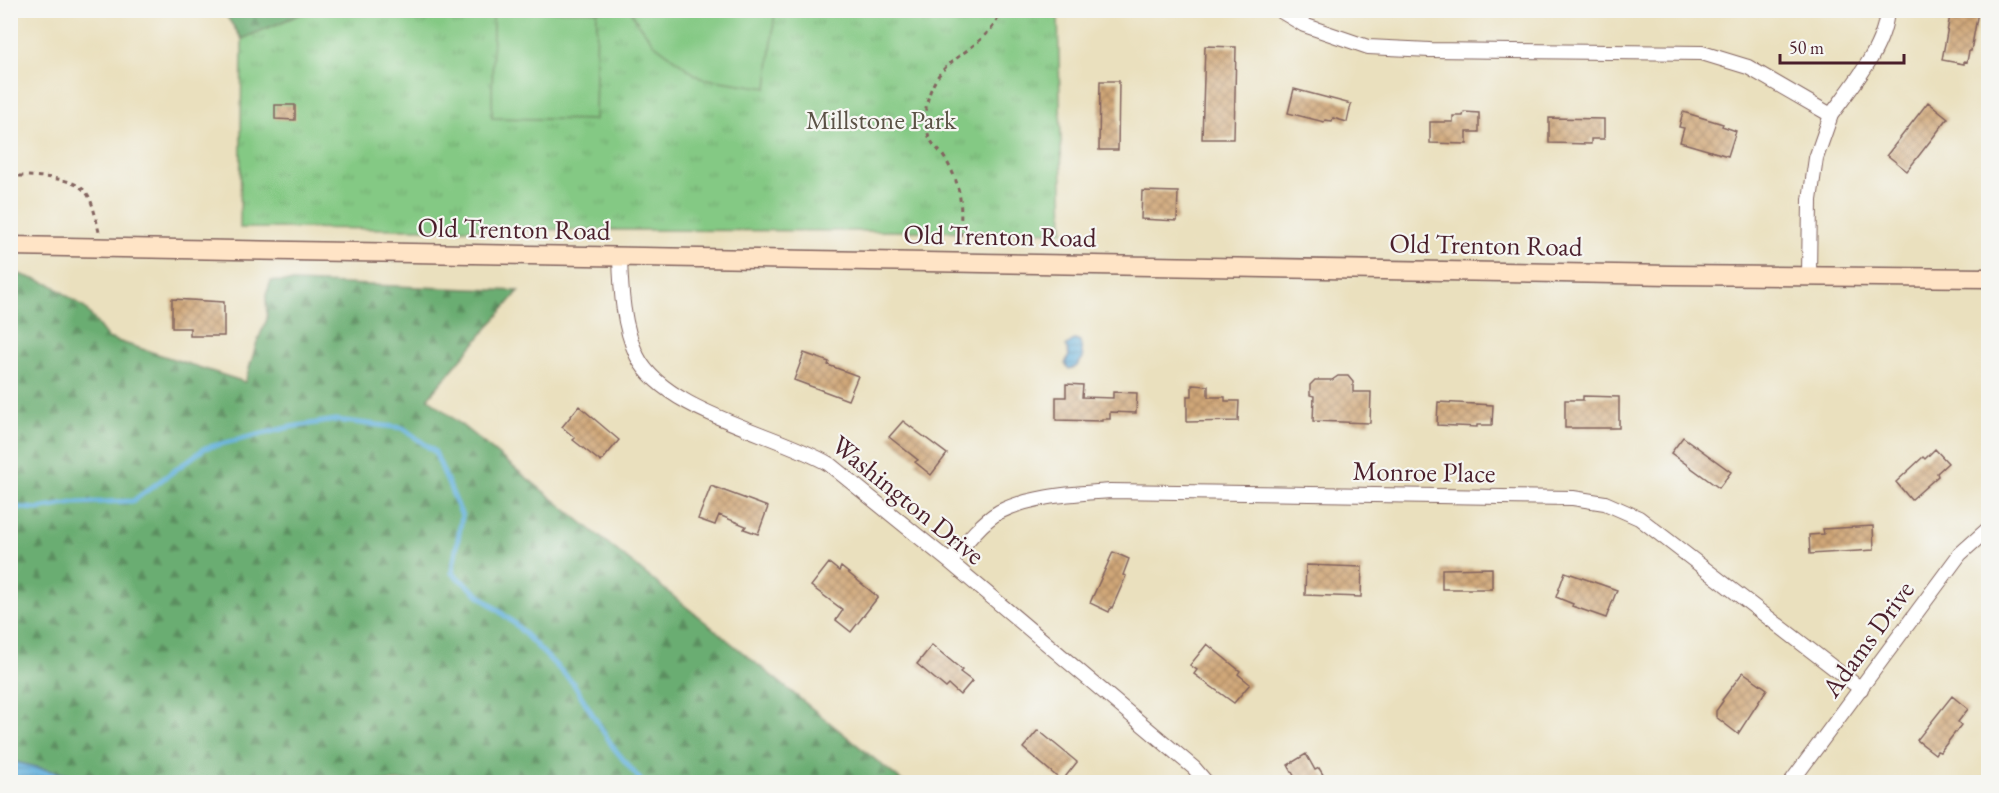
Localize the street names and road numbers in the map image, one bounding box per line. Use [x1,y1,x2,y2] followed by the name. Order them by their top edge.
[417,209,611,248] street label: Old Trenton Road
[903,216,1097,255] street label: Old Trenton Road
[1389,225,1583,264] street label: Old Trenton Road
[825,427,992,572] street label: Washington Drive
[1352,453,1496,490] street label: Monroe Place
[1813,573,1922,705] street label: Adams Drive

